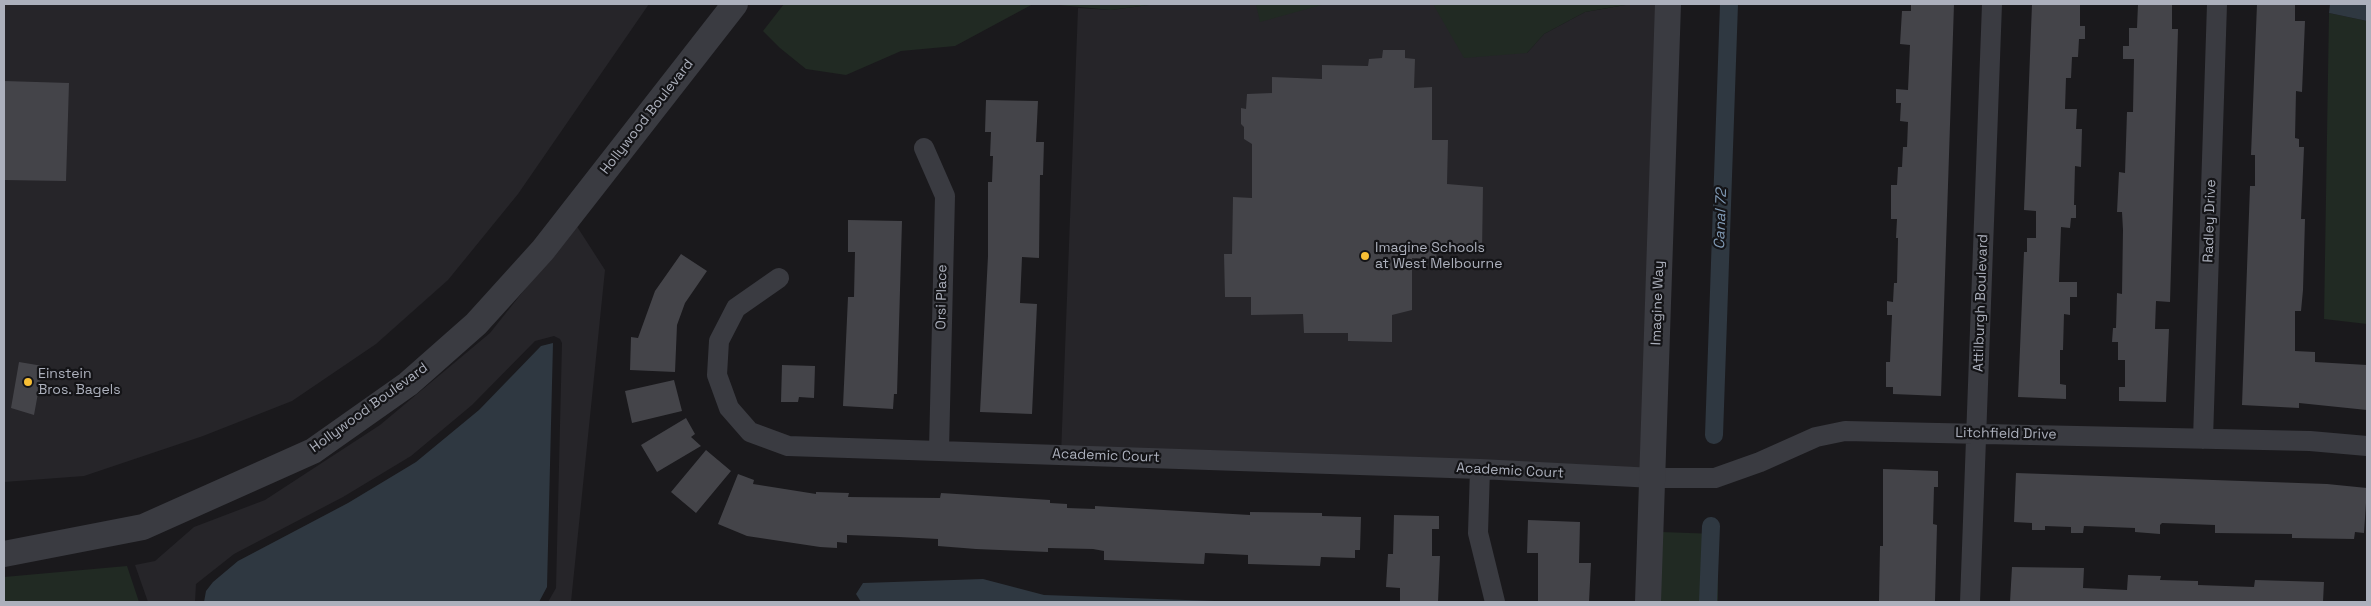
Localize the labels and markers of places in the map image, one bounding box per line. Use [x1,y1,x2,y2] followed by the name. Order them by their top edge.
[1375,240,1502,272] place label: Imagine Schools at West Melbourne
[1359,250,1371,262] marker: Imagine Schools at West Melbourne
[38,366,121,398] place label: Einstein Bros. Bagels
[22,376,34,388] marker: Einstein Bros. Bagels

